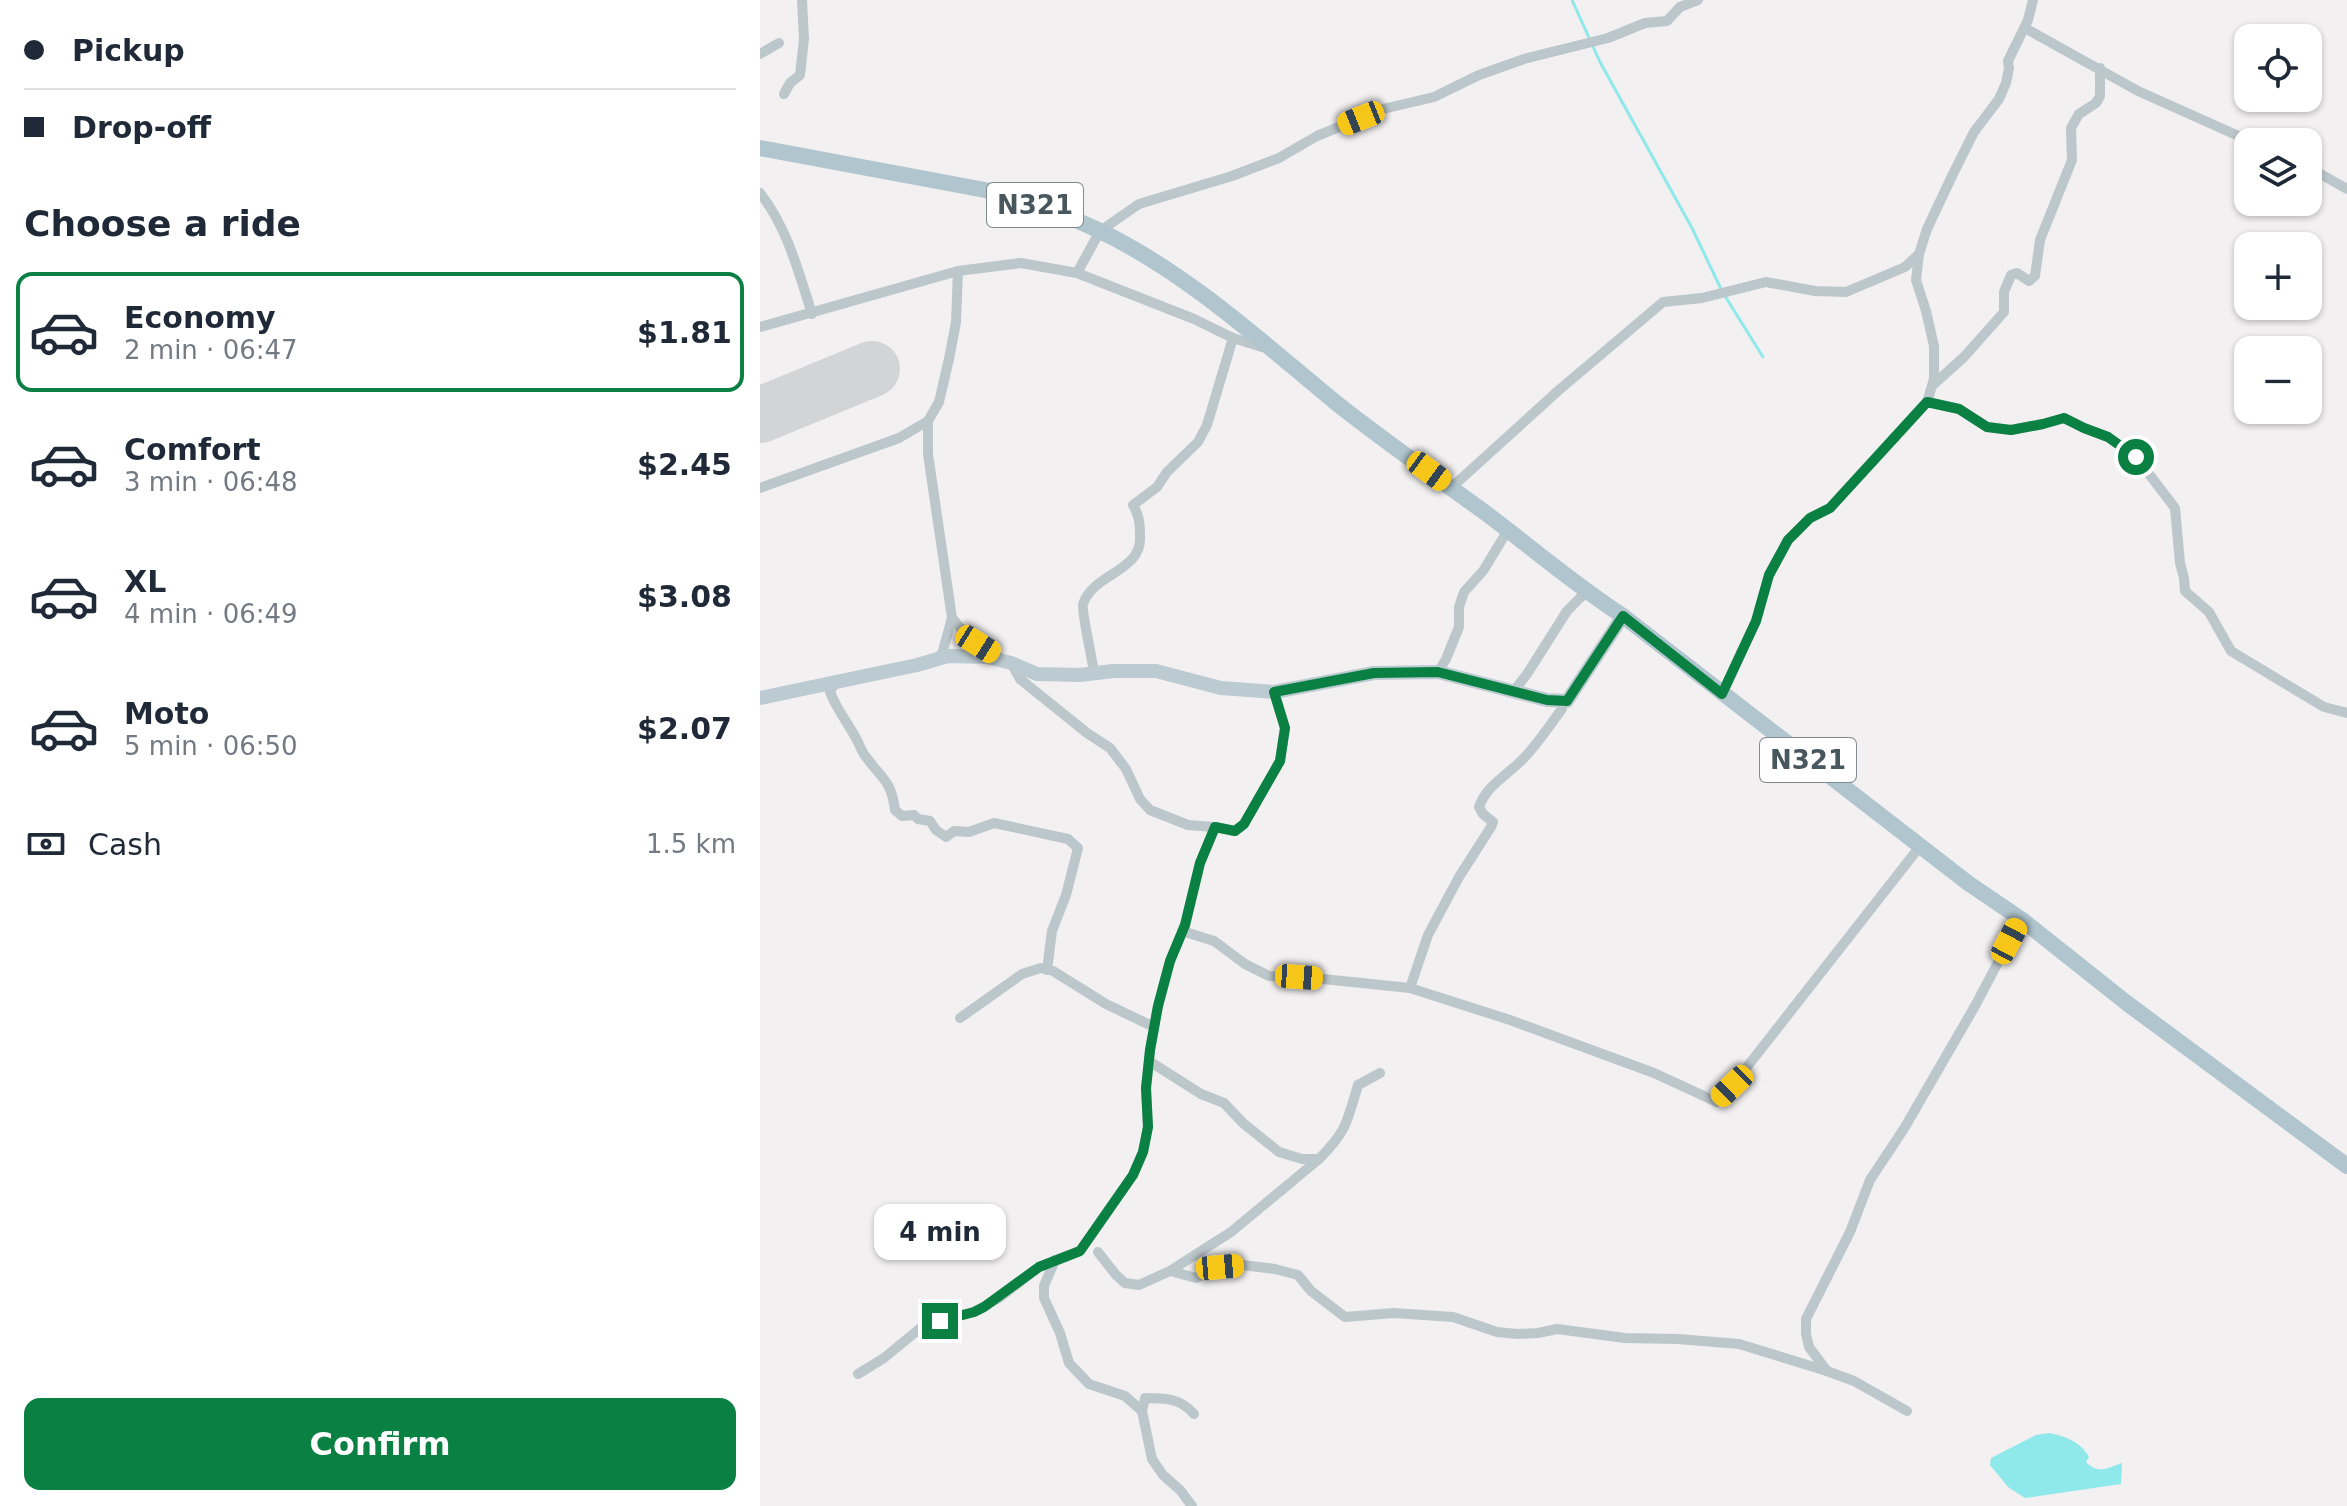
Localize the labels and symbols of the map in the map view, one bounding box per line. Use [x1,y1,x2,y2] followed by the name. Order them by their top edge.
[1334,98,1388,138] car
[987,183,1083,227] road number: N321
[2118,439,2154,475] route start
[1403,447,1455,495] car
[951,621,1005,667] car
[1760,738,1856,782] road number: N321
[1987,914,2031,968] car
[1274,963,1324,991] car
[1706,1061,1758,1111] car
[874,1205,1006,1261] callout: 4 min
[1195,1253,1245,1281] car
[922,1303,958,1339] route end

